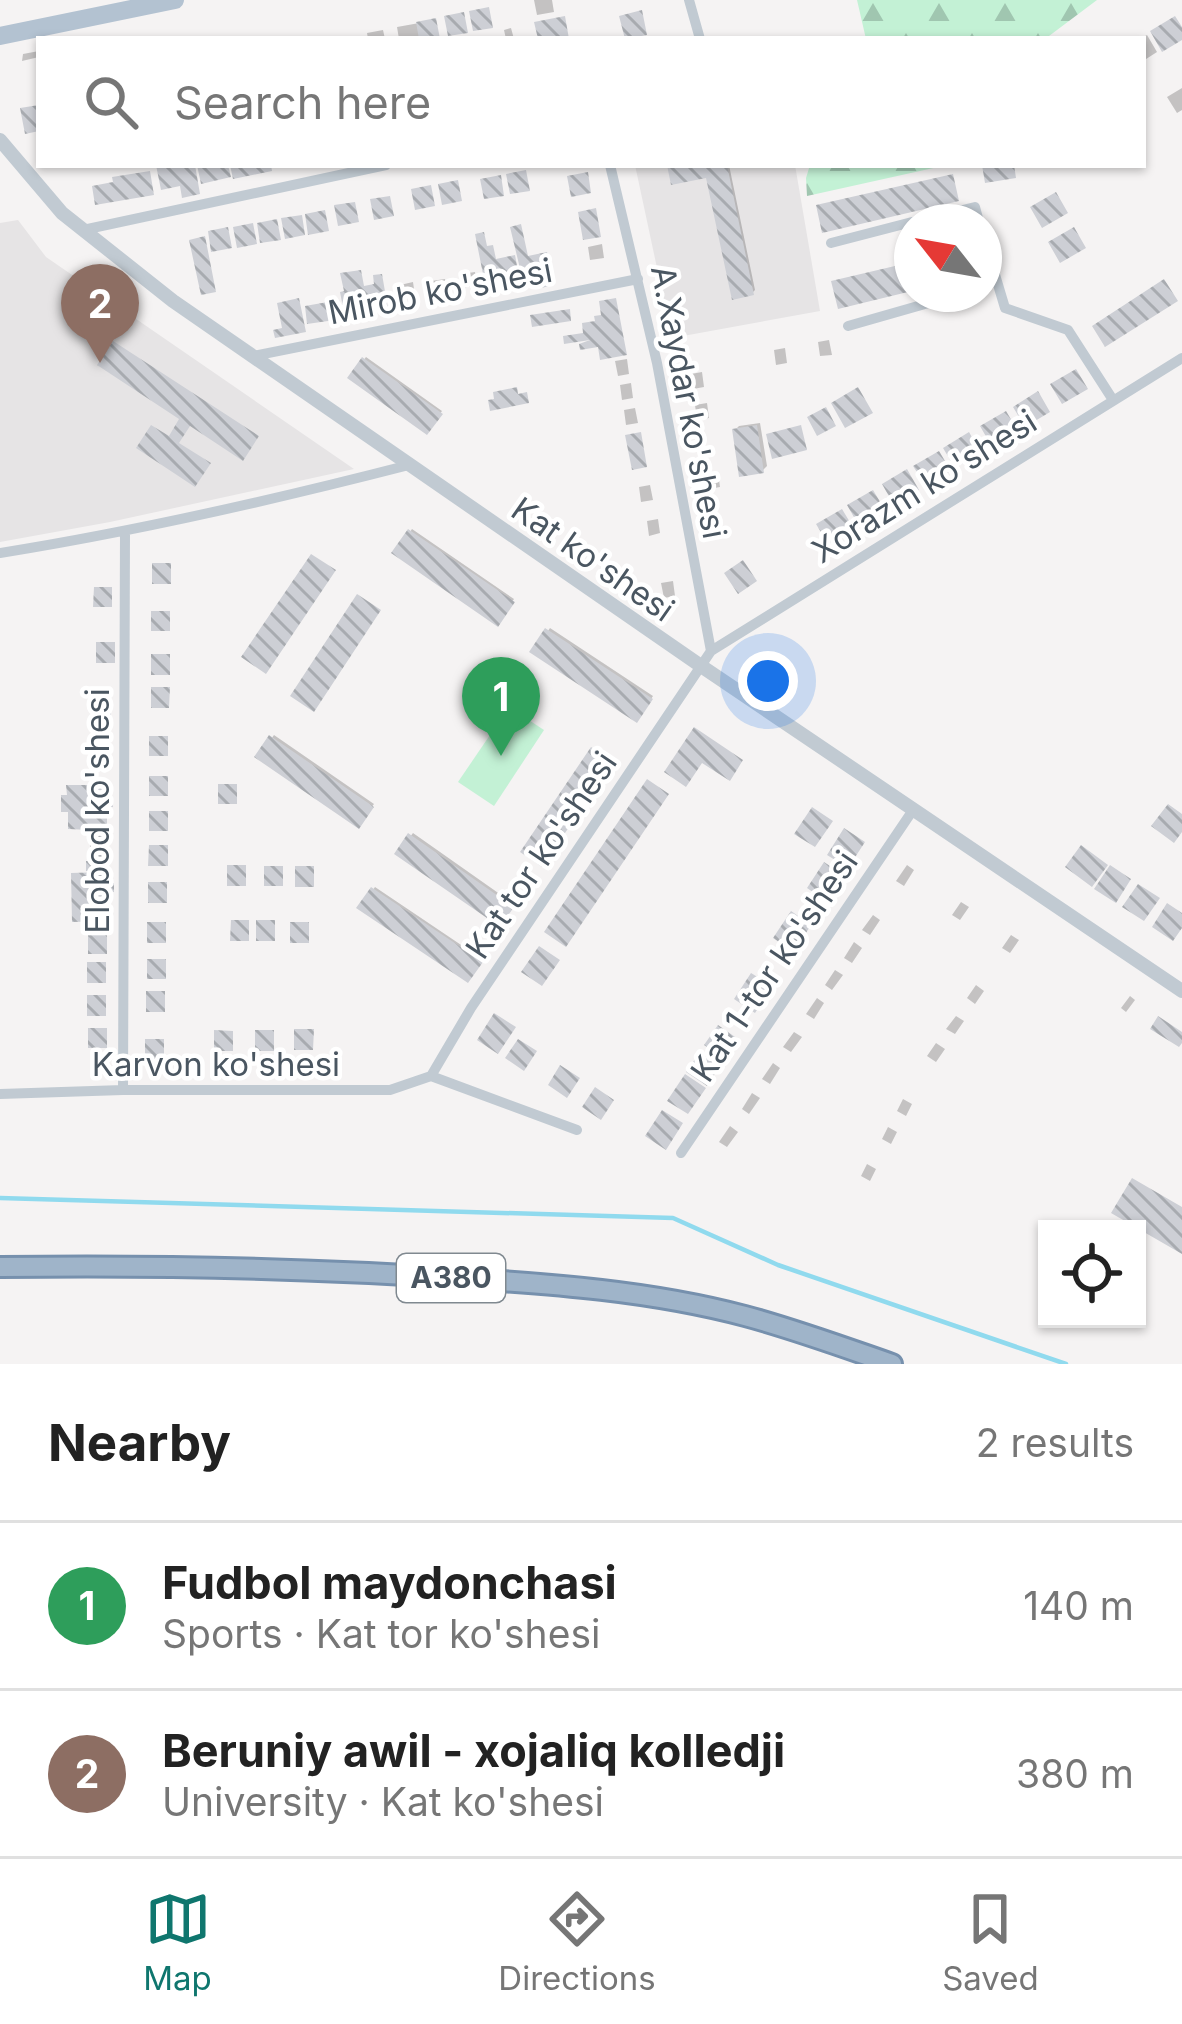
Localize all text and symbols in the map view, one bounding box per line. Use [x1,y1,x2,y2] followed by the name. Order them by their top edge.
[36,36,1146,168] search box
[78,69,144,135] icon: search
[174,75,431,130] text: Search here
[894,204,1002,312] north arrow
[325,250,555,332] street label: Mirob ko'shesi
[643,262,735,542] street label: A.Xaydar ko'shesi
[61,264,139,363] pin: 2
[804,401,1044,571] street label: Xorazm ko'shesi
[504,488,682,630] street label: Kat ko'shesi
[738,651,798,711] your location
[462,657,540,756] pin: 1
[77,688,117,934] street label: Elobod ko'shesi
[457,744,625,966] street label: Kat tor ko'shesi
[682,843,866,1089] street label: Kat 1-tor ko'shesi
[92,1044,340,1084] street label: Karvon ko'shesi
[1038,1220,1146,1328] map controls
[1038,1220,1146,1328] button: locate
[397,1254,505,1302] road number: A380
[48,1412,231,1473] text: Nearby
[976,1419,1134,1466] text: 2 results
[162,1555,617,1610] text: Fudbol maydonchasi
[79,1582,95,1629] text: 1
[1023,1582,1134,1629] text: 140 m
[162,1610,600,1657] text: Sports · Kat tor ko'shesi
[162,1723,785,1778] text: Beruniy awil - xojaliq kolledji
[75,1750,99,1797] text: 2
[1016,1750,1134,1797] text: 380 m
[162,1778,604,1825] text: University · Kat ko'shesi
[143,1886,212,1998] tab: Map
[498,1886,656,1998] tab: Directions
[942,1886,1039,1998] tab: Saved

